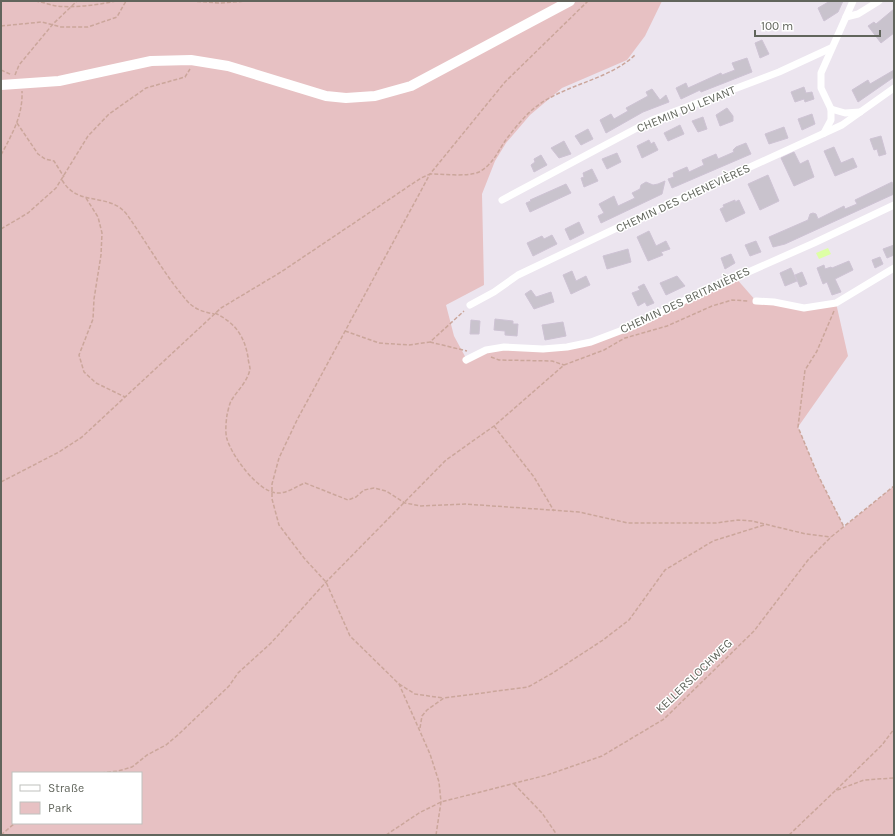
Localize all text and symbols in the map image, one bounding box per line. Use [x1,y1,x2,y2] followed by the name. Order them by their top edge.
[755,12,880,38] scale bar
[761,19,793,33] text: 100 m
[635,83,737,135] street label: CHEMIN DU LEVANT
[613,160,752,235] street label: CHEMIN DES CHENEVIÈRES
[617,263,752,336] street label: CHEMIN DES BRITANIÈRES
[653,636,735,716] street label: KELLERSLOCHWEG
[12,772,142,824] legend
[48,781,84,795] text: Straße
[48,801,73,815] text: Park

